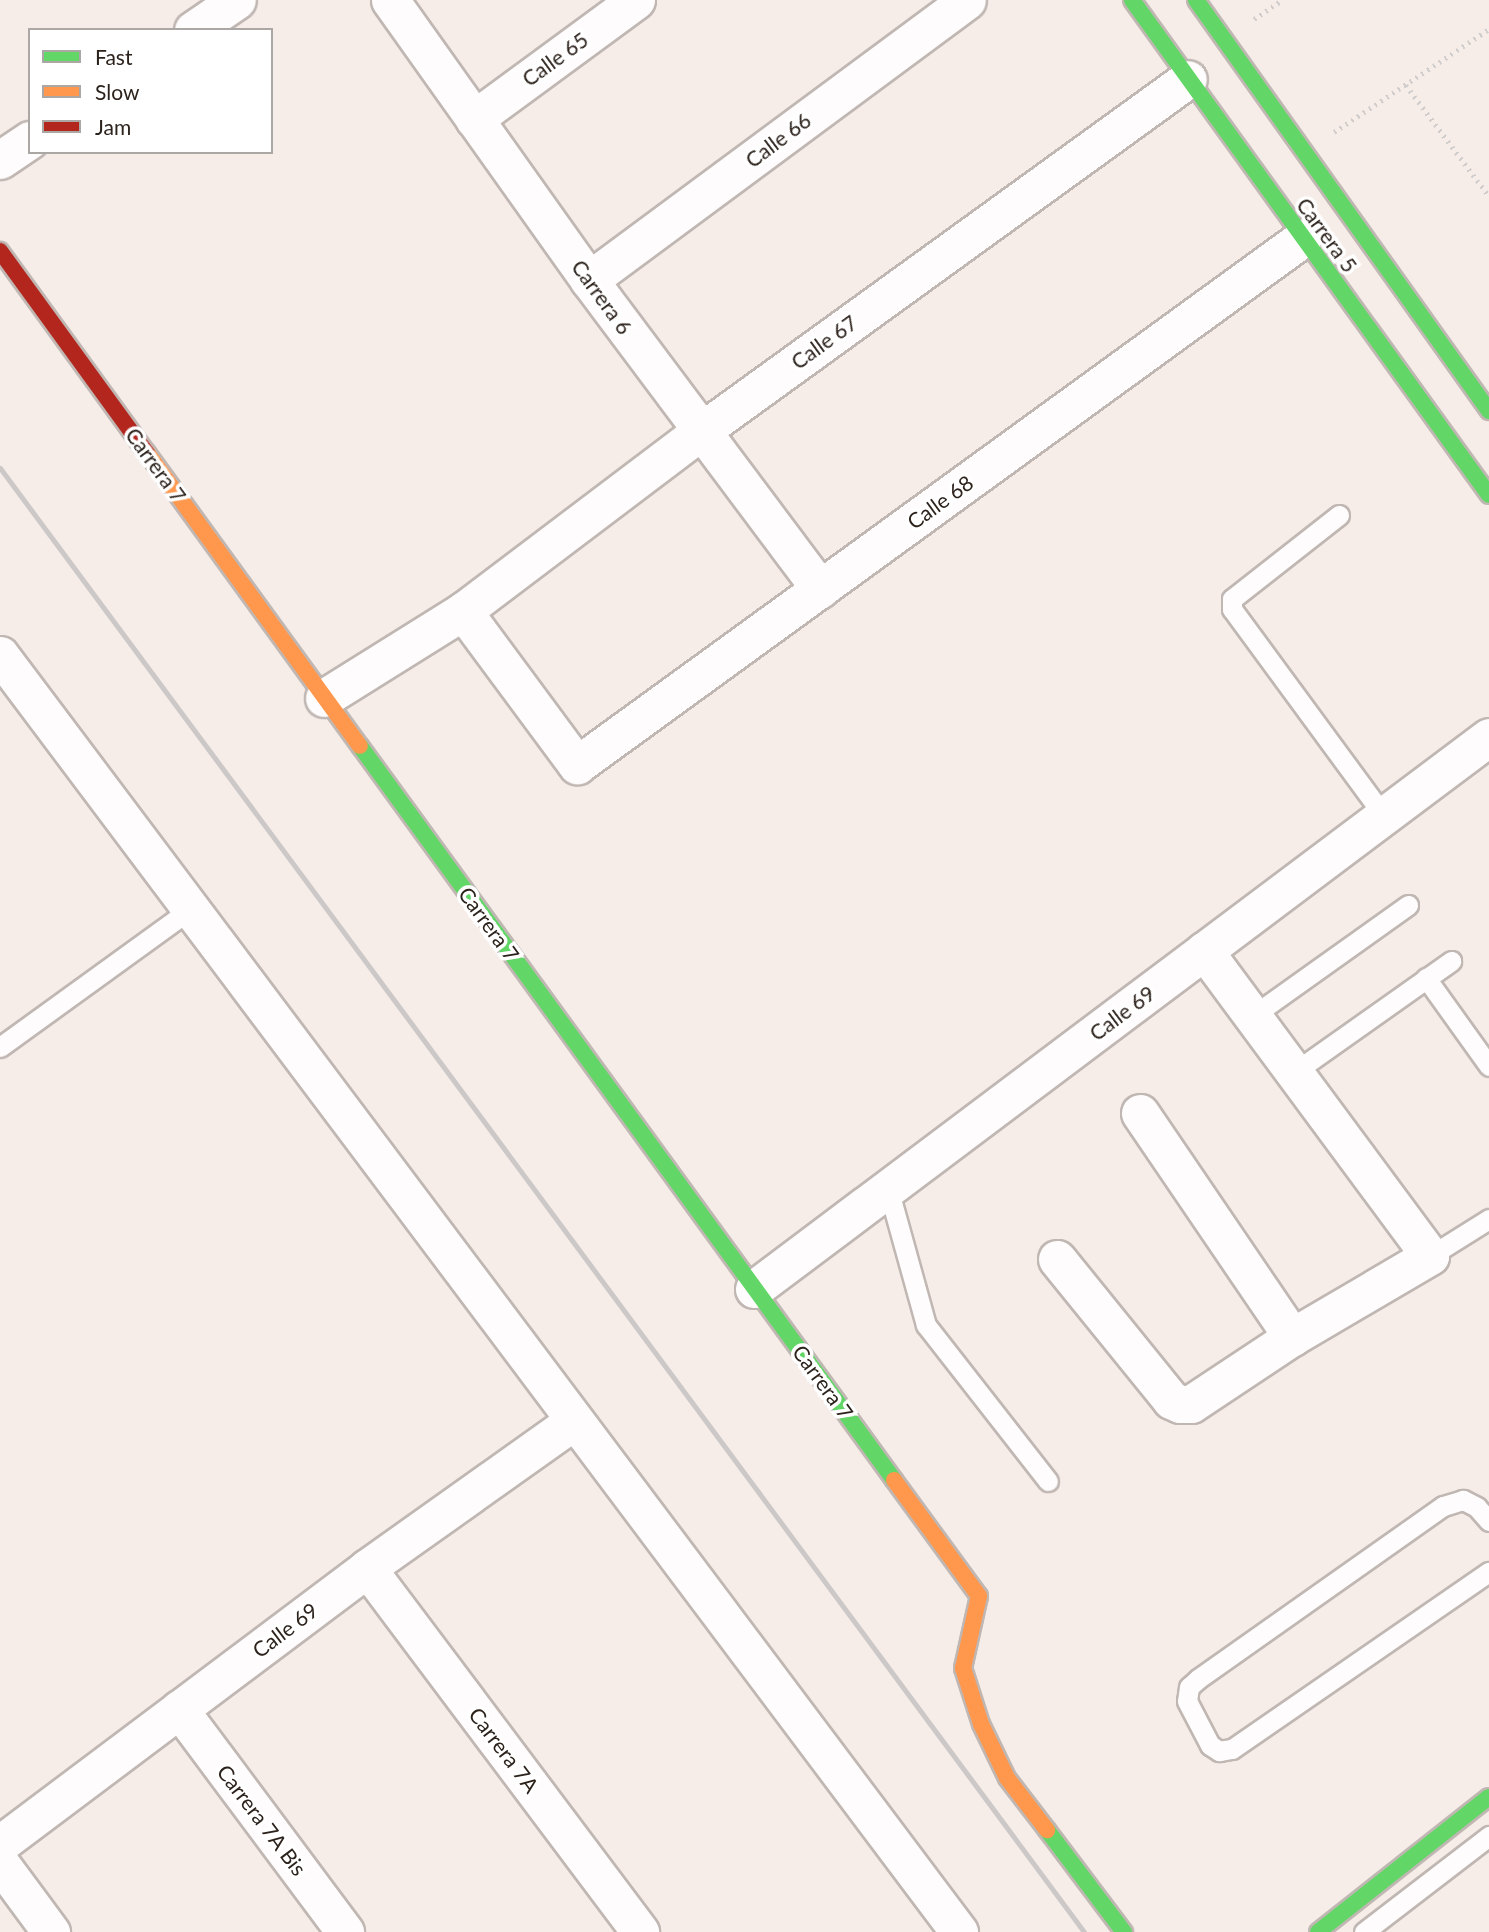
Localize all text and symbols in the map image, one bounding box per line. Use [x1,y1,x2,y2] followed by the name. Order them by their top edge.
[517,27,593,91] street label: Calle 65
[28,28,273,154] legend
[95,44,132,69] text: Fast
[95,79,139,104] text: Slow
[740,107,816,173] street label: Calle 66
[95,114,131,139] text: Jam
[1292,193,1362,277] street label: Carrera 5
[567,255,637,339] street label: Carrera 6
[786,310,862,374] street label: Calle 67
[121,423,191,507] street label: Carrera 7
[902,470,978,534] street label: Calle 68
[454,882,524,966] street label: Carrera 7
[1084,980,1160,1046] street label: Calle 69
[788,1340,858,1424] street label: Carrera 7
[247,1597,323,1663] street label: Calle 69
[464,1702,544,1798] street label: Carrera 7A
[212,1759,312,1881] street label: Carrera 7A Bis

